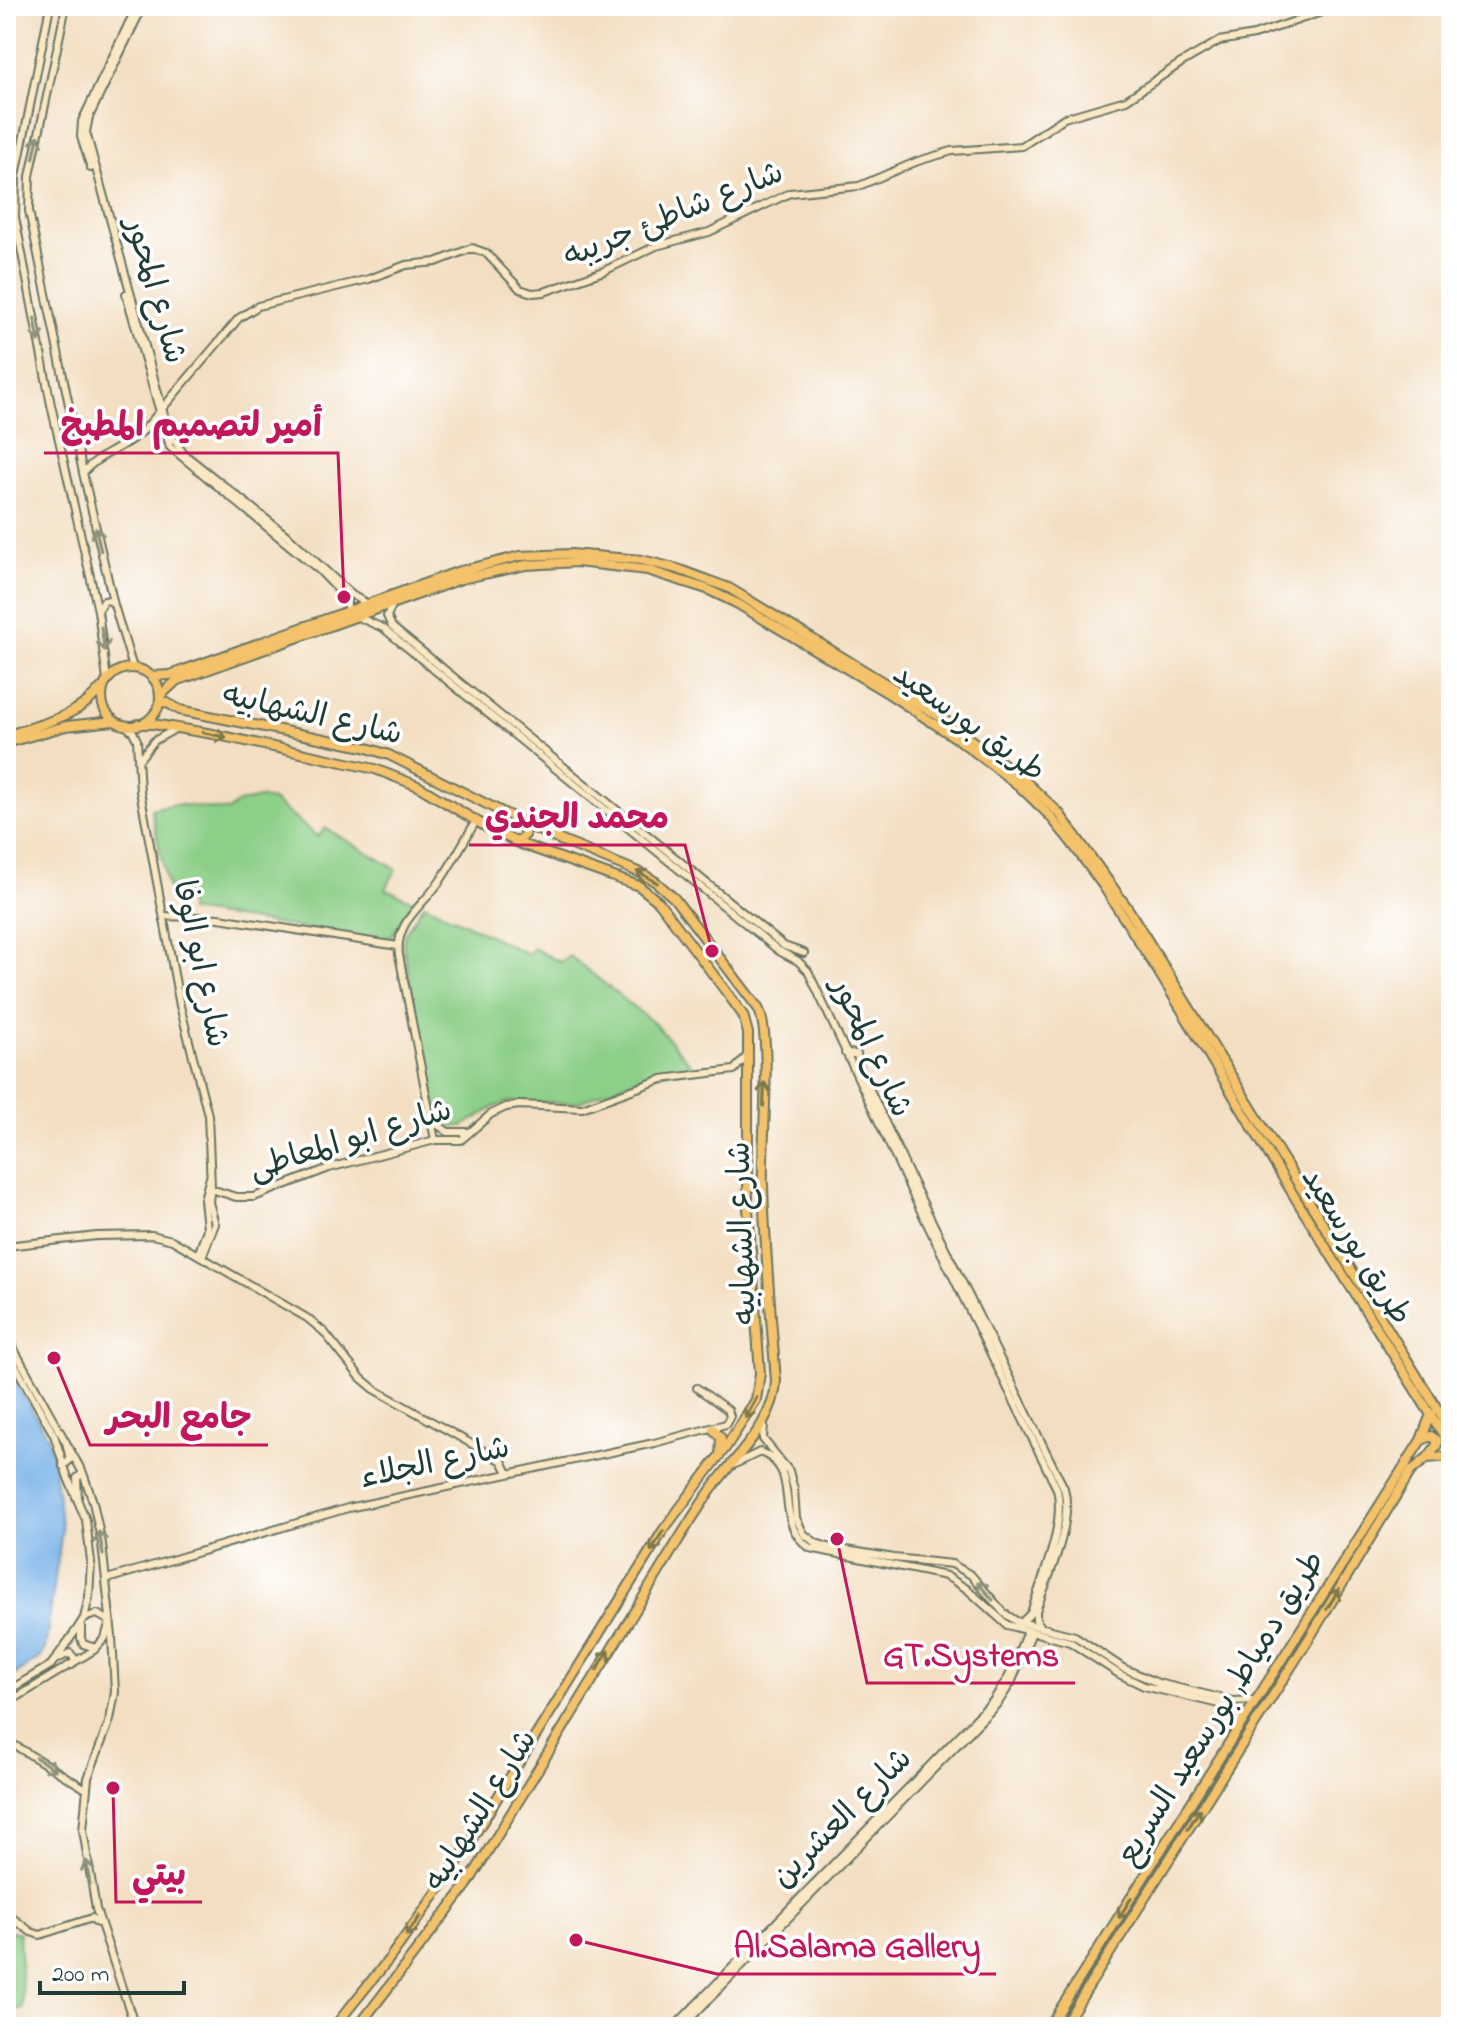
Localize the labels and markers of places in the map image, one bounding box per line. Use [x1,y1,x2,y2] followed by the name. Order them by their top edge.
[44,395,338,453] callout: أمير لتصميم المطبخ
[469,787,685,845] callout: محمد الجندي
[90,1387,268,1445] callout: جامع البحر
[867,1625,1075,1683] callout: GT.Systems
[116,1844,202,1902] callout: بيتي
[717,1916,996,1974] callout: Al.Salama Gallery

